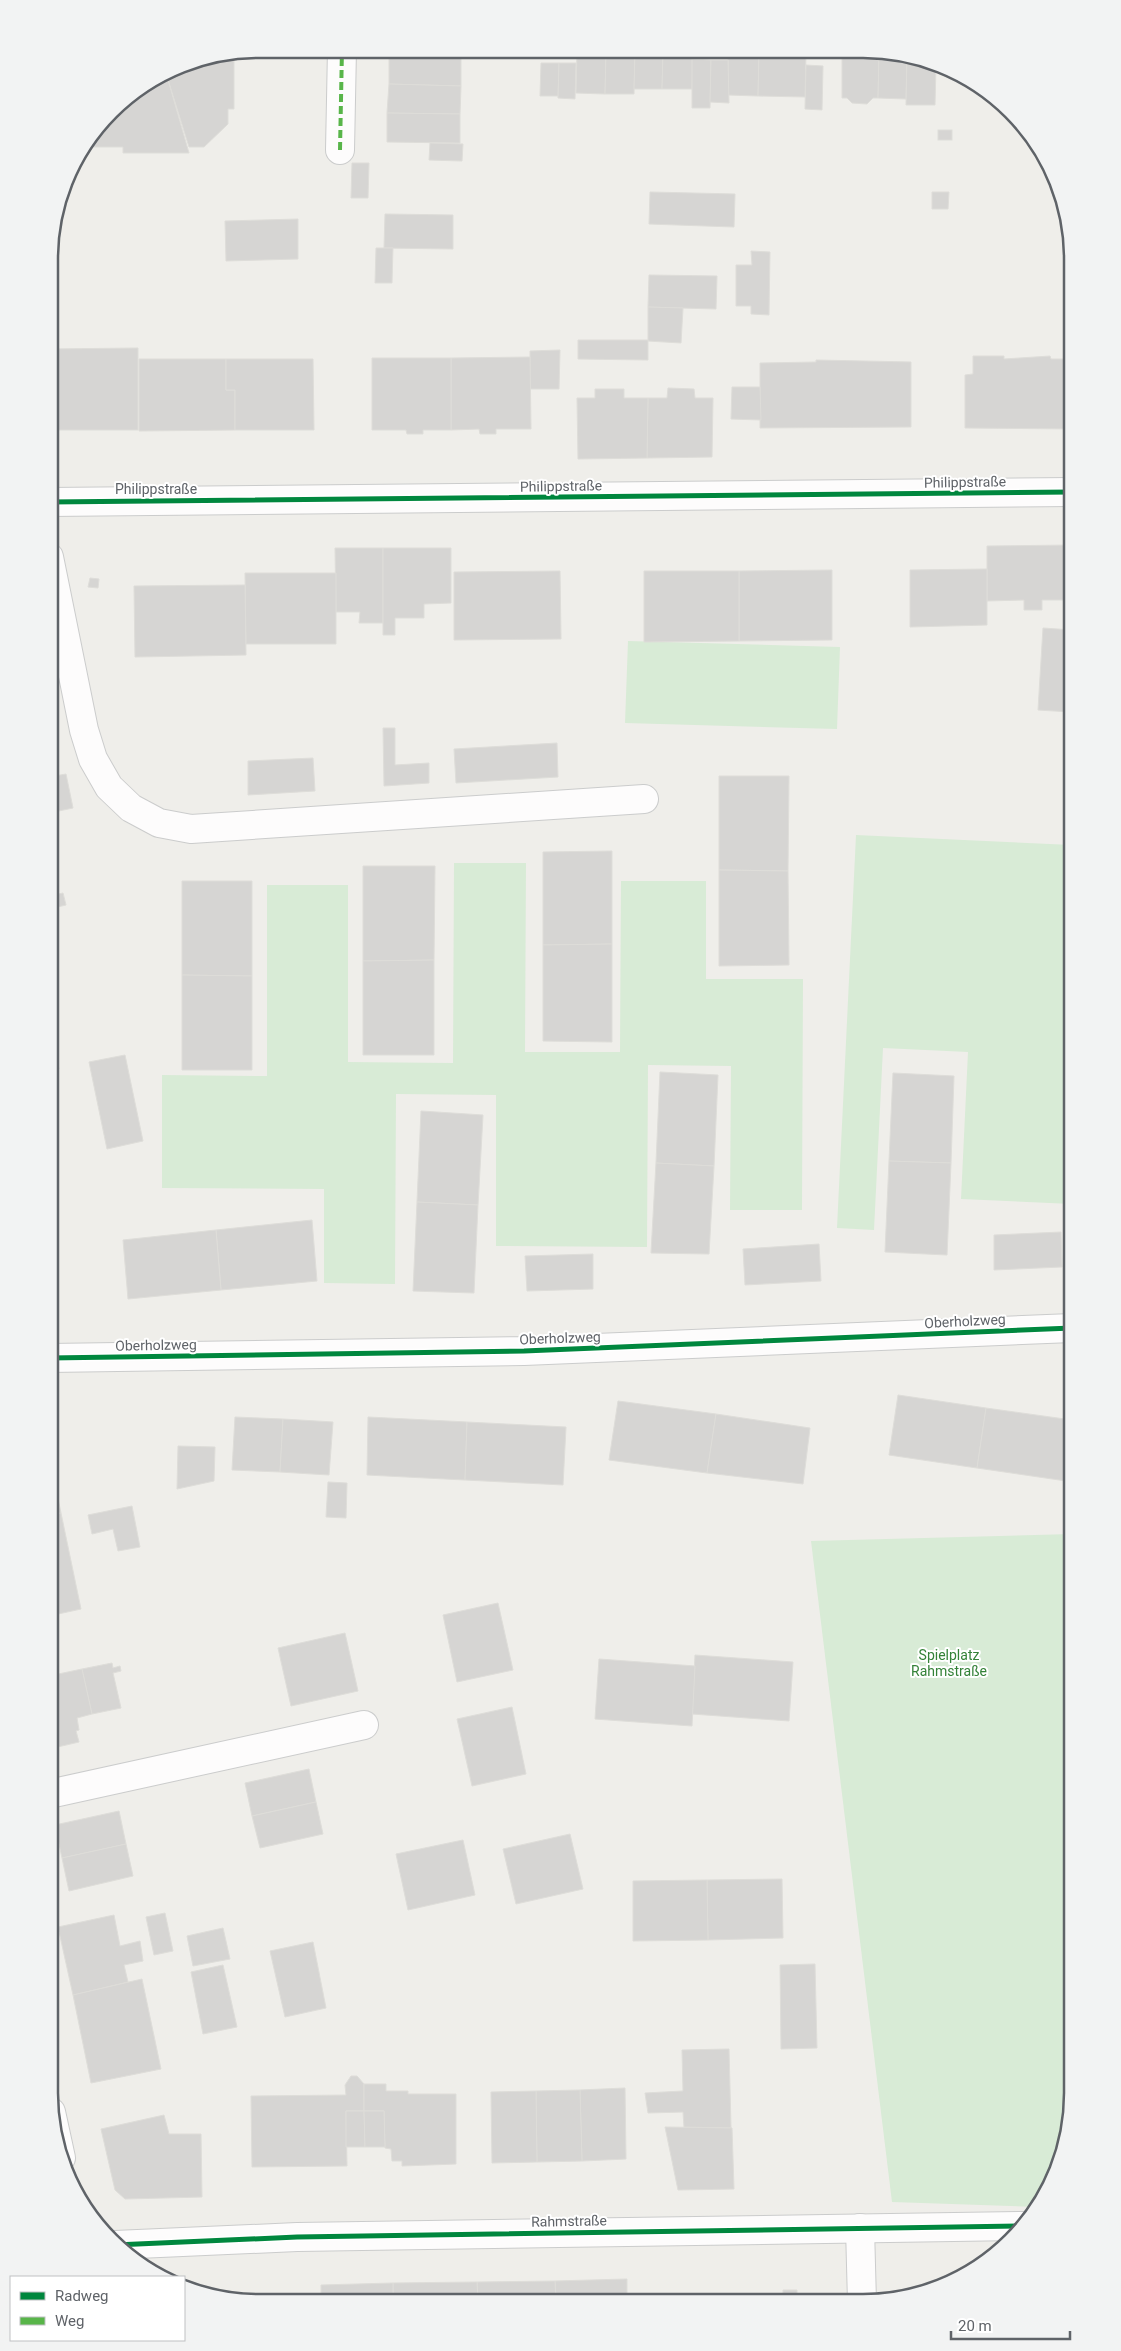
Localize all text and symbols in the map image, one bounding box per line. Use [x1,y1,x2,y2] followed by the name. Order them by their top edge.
[924,473,1006,491] street label: Philippstraße
[520,477,602,495] street label: Philippstraße
[115,481,197,497] street label: Philippstraße
[924,1311,1006,1331] street label: Oberholzweg
[519,1329,601,1347] street label: Oberholzweg
[115,1336,197,1354] street label: Oberholzweg
[911,1647,987,1679] park label: Spielplatz Rahmstraße
[531,2212,607,2230] street label: Rahmstraße
[10,2276,185,2341] legend
[55,2287,109,2305] text: Radweg
[951,2308,1070,2340] scale bar
[55,2312,84,2330] text: Weg
[958,2317,992,2335] text: 20 m

